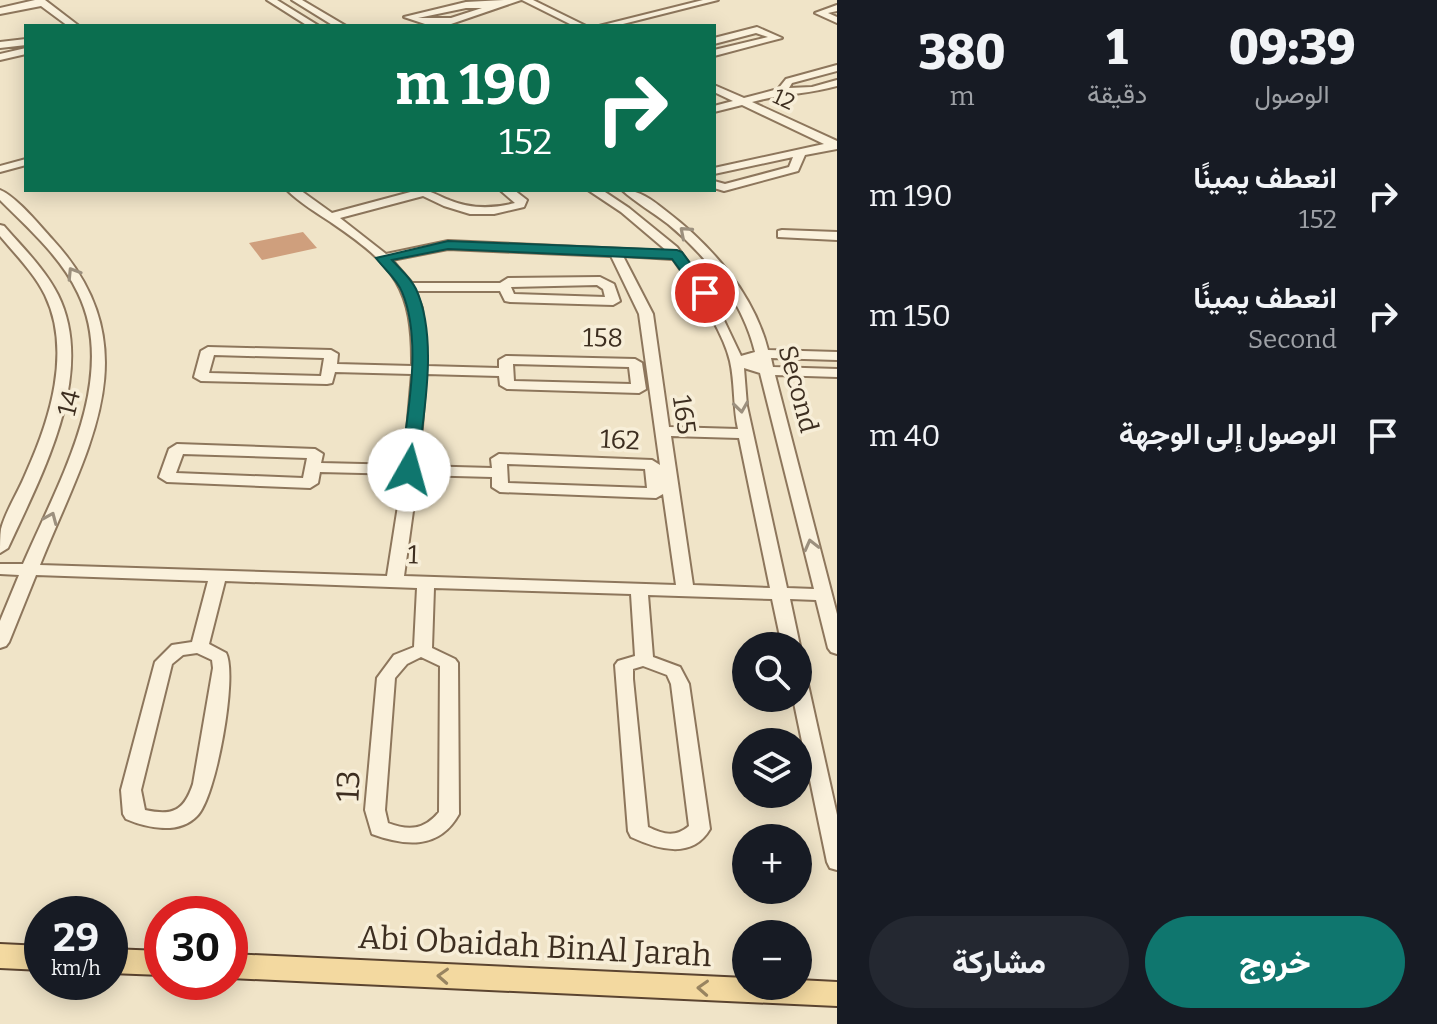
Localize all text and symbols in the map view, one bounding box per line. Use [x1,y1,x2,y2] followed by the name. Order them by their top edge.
[1107,19,1128,77] text: 1
[1229,19,1355,77] text: 09:39
[919,24,1006,82] text: 380
[396,52,552,119] text: 190 m
[580,56,684,160] icon: right
[1087,79,1147,110] text: دقيقة
[1255,79,1330,110] text: الوصول
[950,81,974,112] text: m
[769,82,799,116] street label: 12
[499,120,552,164] text: 152
[1193,160,1337,196] text: انعطف يمينًا
[1361,174,1405,218] icon: right
[869,178,953,214] text: 190 m
[1299,204,1337,235] text: 152
[680,228,695,242] one-way arrow
[671,259,739,327] pin
[68,267,83,281] one-way arrow
[683,271,727,315] icon: arrive
[1193,280,1337,316] text: انعطف يمينًا
[1361,294,1405,338] icon: right
[869,298,951,334] text: 150 m
[583,322,623,354] street label: 158
[1248,324,1337,355] text: Second
[771,342,825,436] street label: Second
[51,387,87,419] street label: 14
[666,393,702,437] street label: 165
[732,400,749,414] one-way arrow
[1361,414,1405,458] icon: arrive
[1119,416,1337,452] text: الوصول إلى الوجهة
[869,418,940,454] text: 40 m
[599,423,641,457] street label: 162
[367,428,451,512] position arrow
[42,512,58,527] one-way arrow
[407,539,419,571] street label: 1
[803,539,820,553] one-way arrow
[732,632,812,1000] map controls
[732,632,812,712] button: search
[732,728,812,808] button: layers
[328,769,368,803] street label: 13
[732,824,812,904] button: +
[144,896,248,1000] speed limit sign: 30
[53,914,99,962] text: 29
[869,916,1129,1008] button: مشاركة
[1145,916,1405,1008] button: خروج
[357,918,713,974] street label: Abi Obaidah BinAl Jarah
[732,920,812,1000] button: −
[51,956,101,980] text: km/h
[436,968,449,985] one-way arrow
[696,979,709,996] one-way arrow

